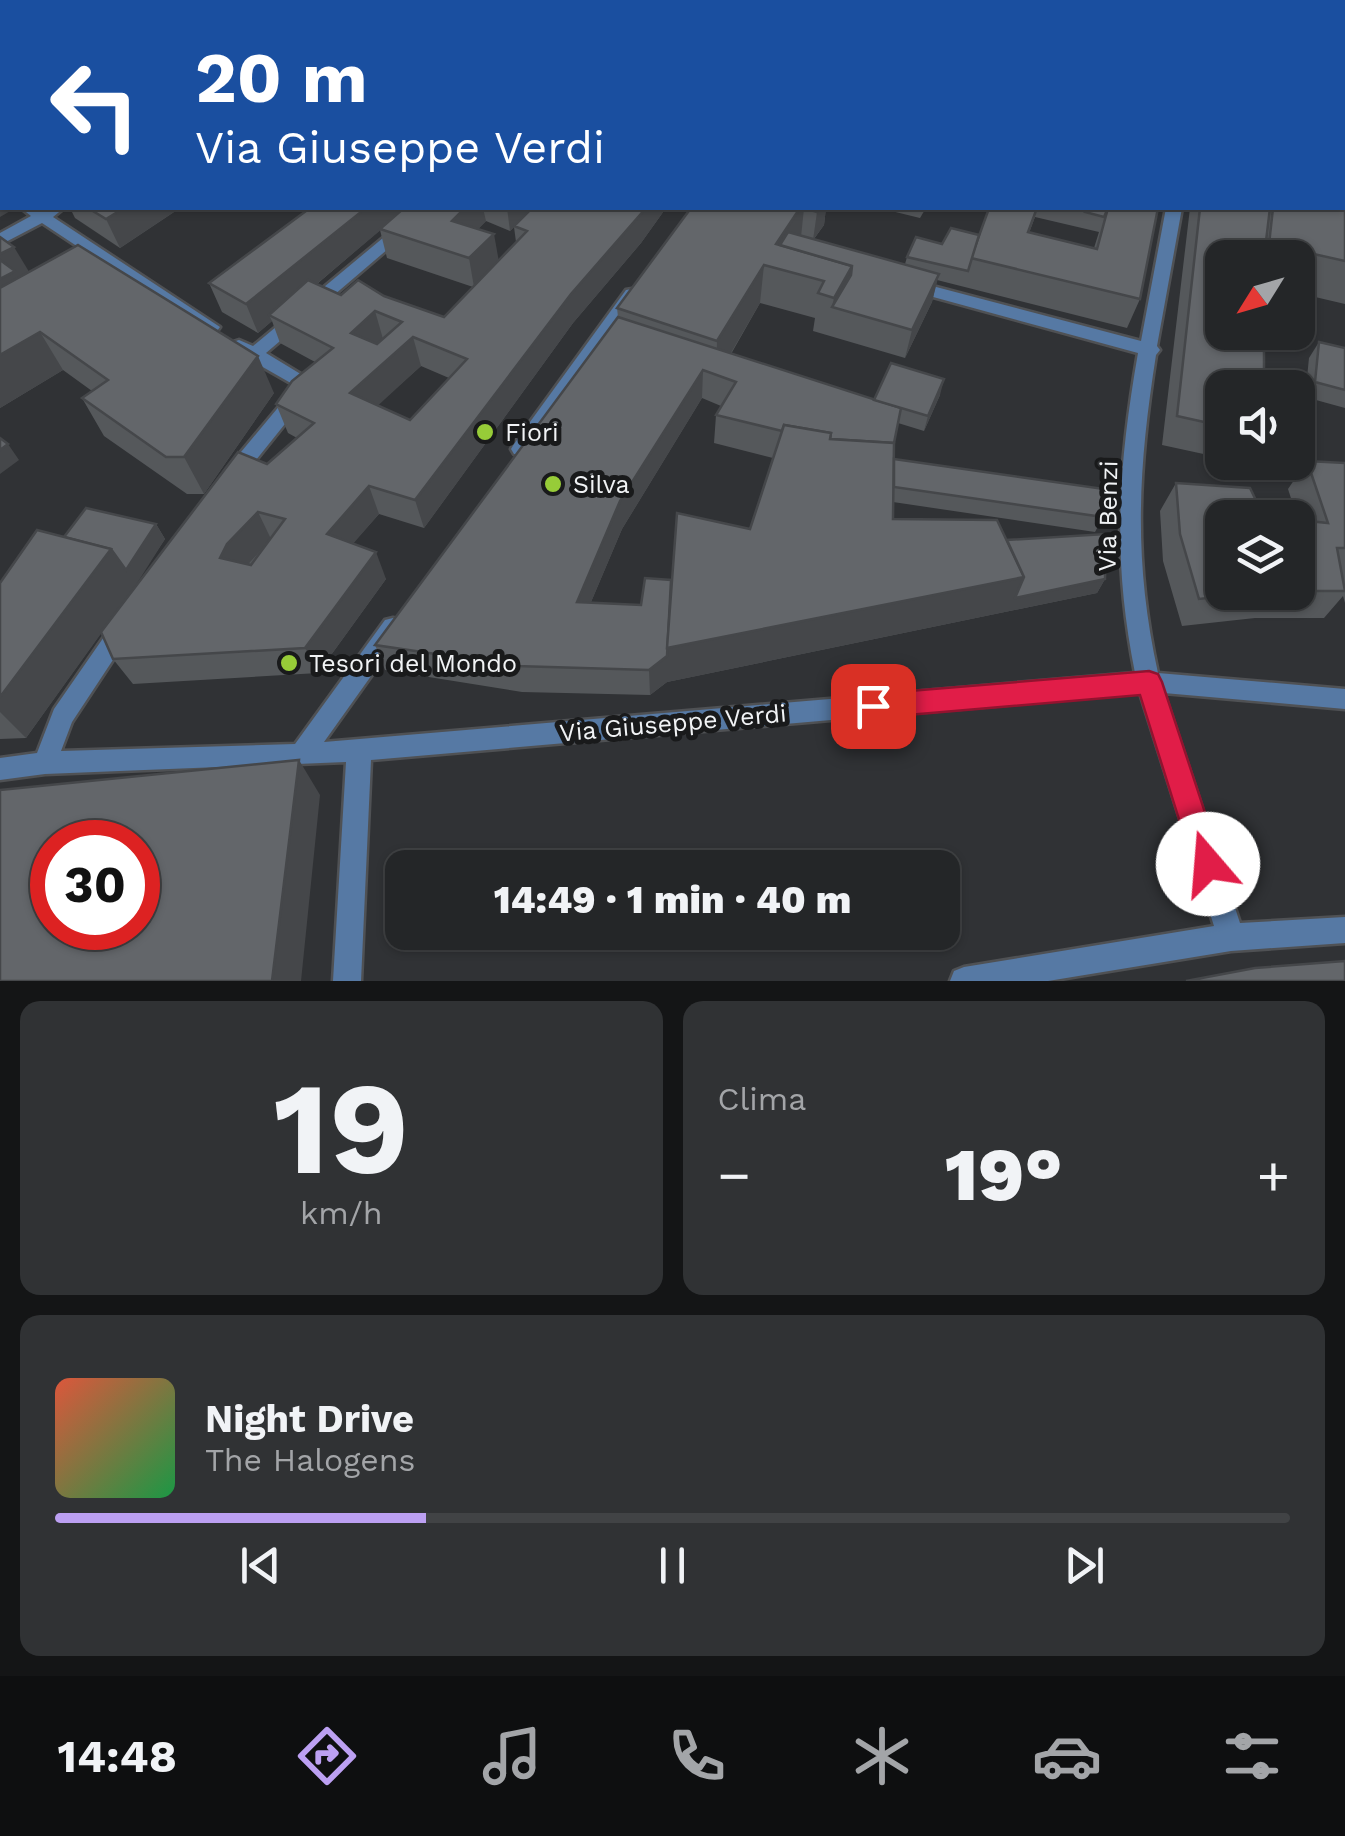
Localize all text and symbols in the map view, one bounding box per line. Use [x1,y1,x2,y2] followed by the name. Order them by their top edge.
[195,37,368,119] text: 20 m
[30,40,160,170] icon: left
[195,121,605,174] text: Via Giuseppe Verdi
[1205,240,1315,350] north arrow
[1205,240,1315,610] map controls
[1205,370,1315,480] button: sound
[505,418,559,447] place label: Fiori
[474,421,496,443] marker: Fiori
[1093,460,1123,572] street label: Via Benzi
[573,470,630,499] place label: Silva
[542,473,564,495] marker: Silva
[1205,500,1315,610] button: layers
[309,649,517,678] place label: Tesori del Mondo
[278,652,300,674] marker: Tesori del Mondo
[831,664,916,749] pin
[846,679,901,734] icon: arrive
[558,699,788,747] street label: Via Giuseppe Verdi
[1156,812,1260,916] position arrow
[30,820,160,950] speed limit sign: 30
[494,878,851,922] text: 14:49 · 1 min · 40 m
[273,1052,409,1205] text: 19
[718,1080,806,1118] text: Clima
[945,1130,1063,1218] text: 19°
[718,1143,751,1207] text: −
[1257,1143,1290,1207] text: +
[300,1194,382,1232] text: km/h
[205,1397,414,1441] text: Night Drive
[205,1441,415,1479] text: The Halogens
[233,1538,288,1593] icon: previous
[645,1538,700,1593] icon: pause
[1057,1538,1112,1593] icon: next
[292,1721,362,1791] icon: directions
[477,1721,547,1791] icon: music
[662,1721,732,1791] icon: phone
[847,1721,917,1791] icon: climate
[1032,1721,1102,1791] icon: car
[1217,1721,1287,1791] icon: filters
[58,1730,177,1783] text: 14:48

